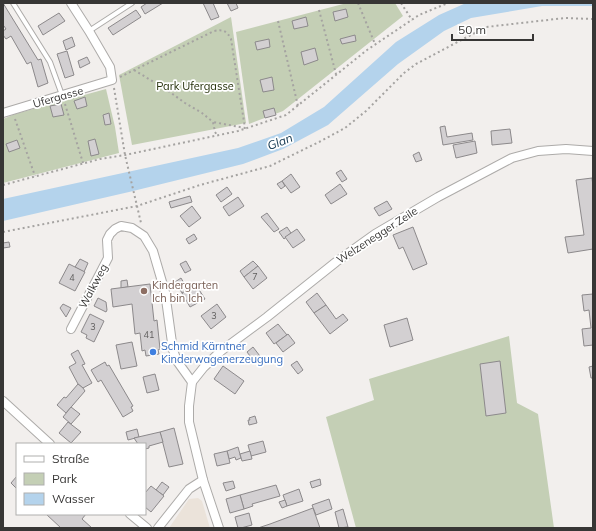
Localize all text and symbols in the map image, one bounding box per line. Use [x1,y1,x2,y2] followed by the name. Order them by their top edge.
[452,16,533,42] scale bar
[458,22,486,37] text: 50 m
[156,79,234,93] park label: Park Ufergasse
[31,83,85,111] street label: Ufergasse
[265,130,295,153] water label: Glan
[334,204,420,266] street label: Welzenegger Zeile
[75,261,111,311] street label: Walkweg
[252,271,258,282] house number: 7
[69,272,75,283] house number: 4
[152,278,218,305] place label: Kindergarten Ich bin Ich
[139,286,149,296] marker: Kindergarten Ich bin Ich
[211,310,217,321] house number: 3
[90,321,96,332] house number: 3
[144,329,154,340] house number: 41
[161,339,283,366] place label: Schmid Kärntner Kinderwagenerzeugung
[148,347,158,357] marker: Schmid Kärntner Kinderwagenerzeugung
[16,443,146,515] legend
[52,451,89,466] text: Straße
[52,471,78,486] text: Park
[52,491,95,506] text: Wasser

